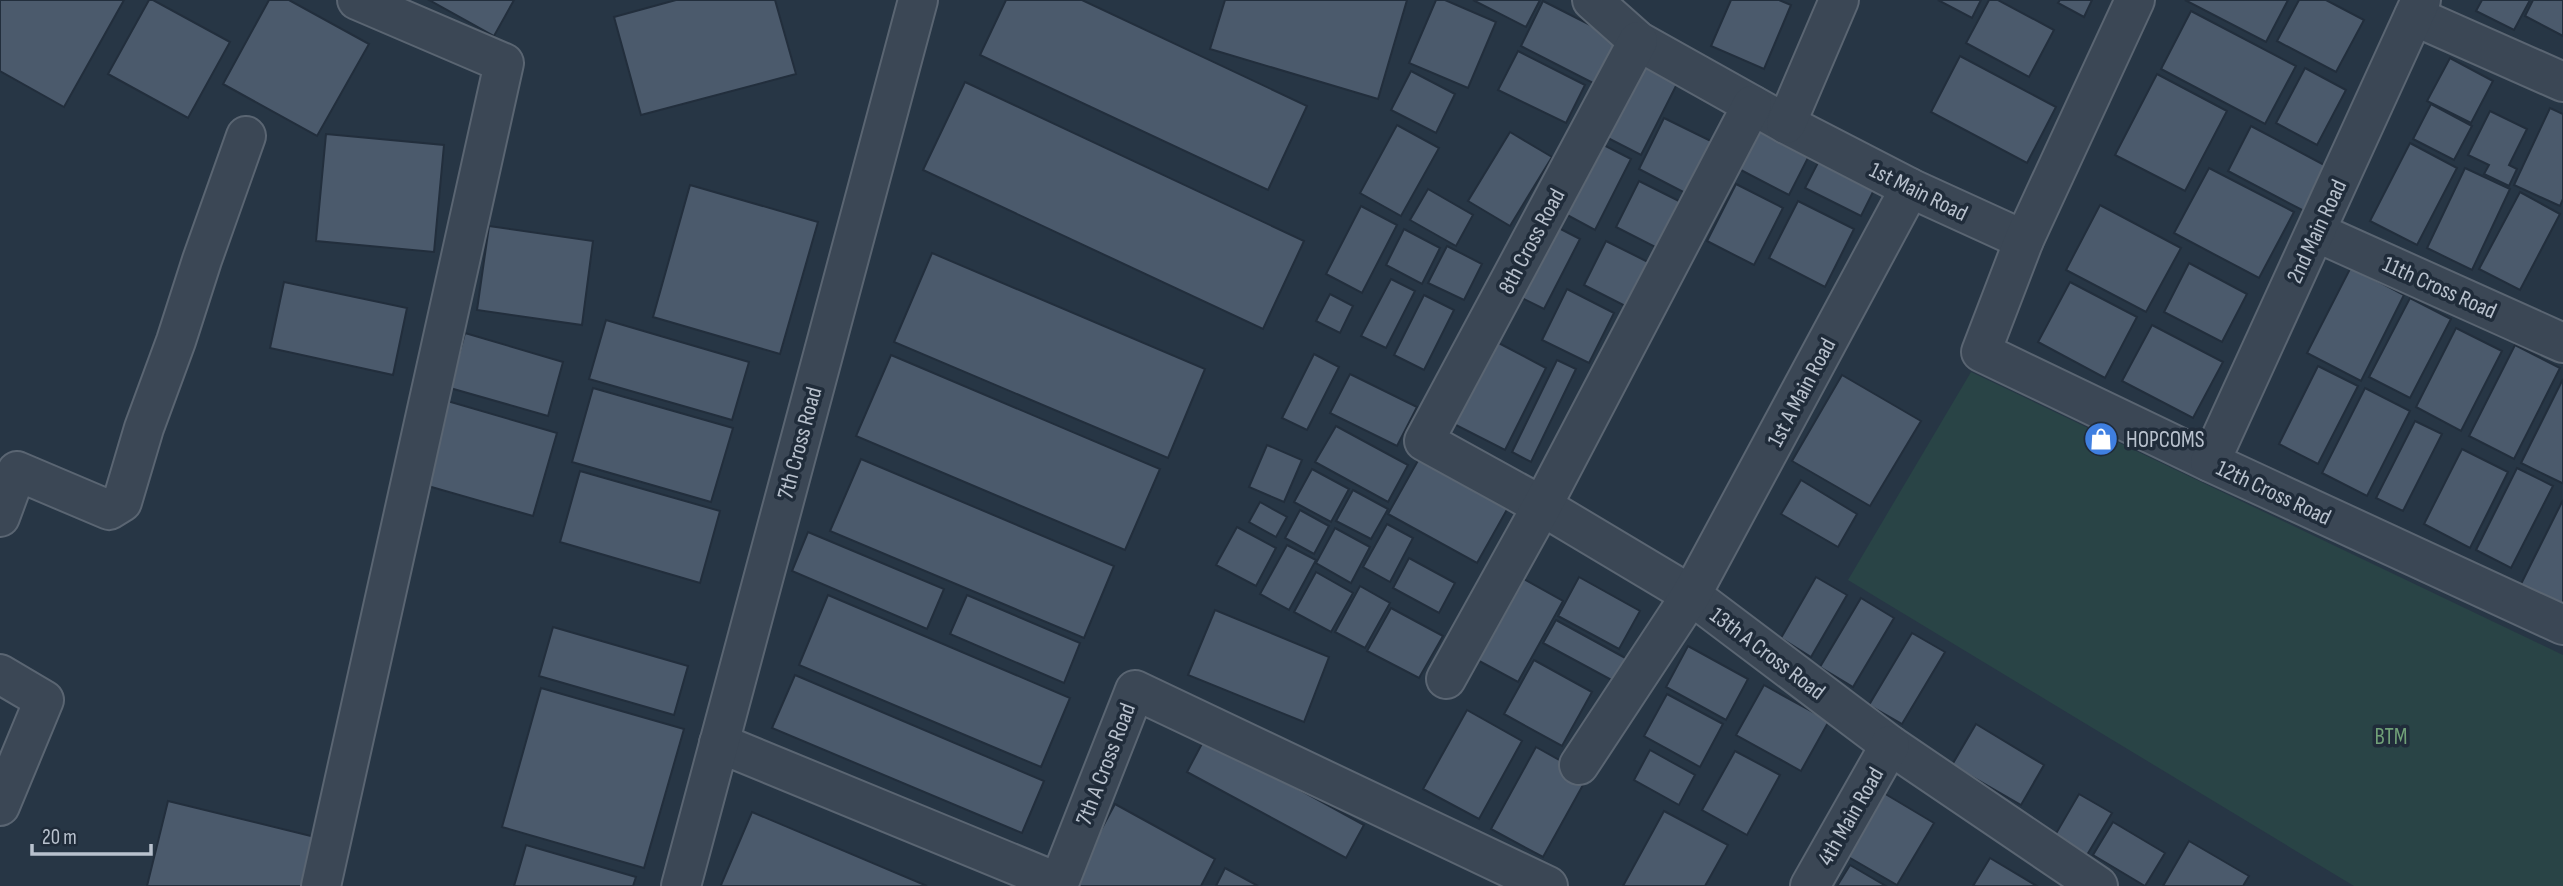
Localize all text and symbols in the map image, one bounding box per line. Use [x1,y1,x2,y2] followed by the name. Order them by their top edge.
[1865,156,1972,228] street label: 1st Main Road
[2281,175,2353,288] street label: 2nd Main Road
[1492,184,1571,299] street label: 8th Cross Road
[2378,250,2501,325] street label: 11th Cross Road
[1762,333,1842,452] street label: 1st A Main Road
[772,384,828,502] street label: 7th Cross Road
[2082,420,2120,458] shop icon: HOPCOMS
[2126,426,2205,454] place label: HOPCOMS
[2212,454,2335,532] street label: 12th Cross Road
[1704,601,1830,706] street label: 13th A Cross Road
[1070,699,1142,829] street label: 7th A Cross Road
[2374,723,2408,751] park label: BTM
[1812,762,1890,871] street label: 4th Main Road
[32,812,150,856] scale bar
[42,825,77,850] text: 20 m

